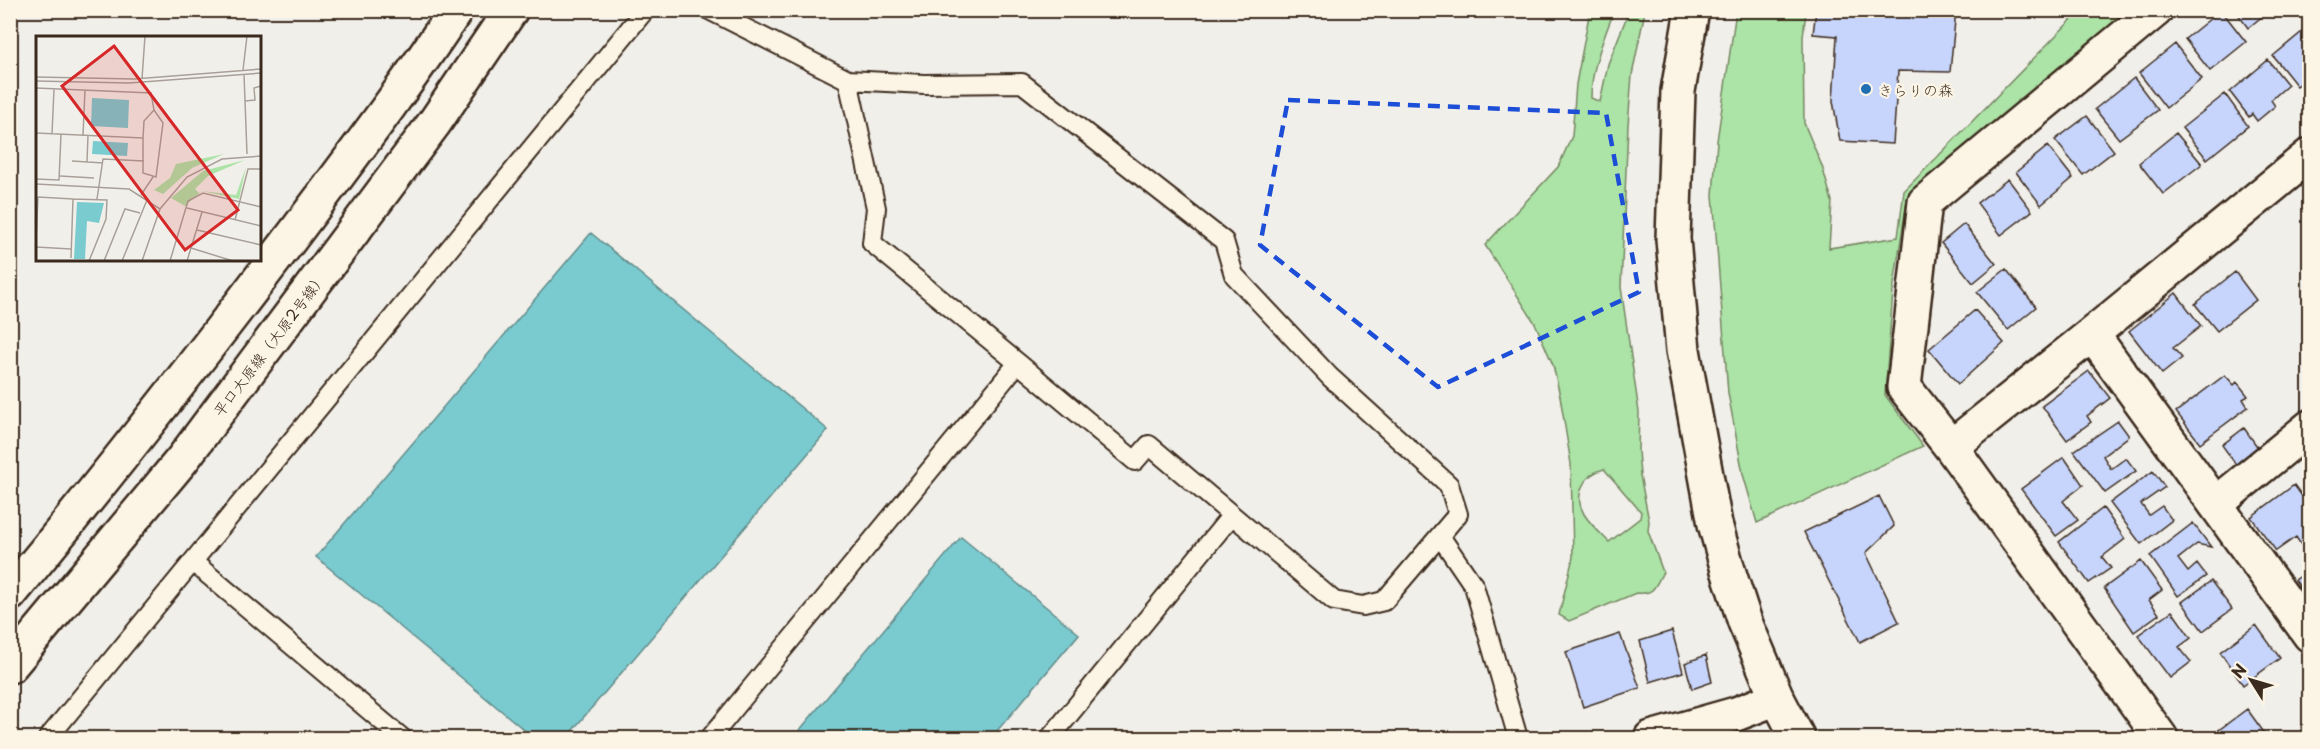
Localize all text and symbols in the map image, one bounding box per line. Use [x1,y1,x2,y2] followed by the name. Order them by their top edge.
[36,36,261,261] inset map
[1878,78,1953,101] place label: きらりの森
[1859,82,1873,96] marker: きらりの森
[207,267,331,421] street label: 平口大原線（大原2号線）
[2221,650,2281,710] north arrow
[2225,658,2252,683] text: N

